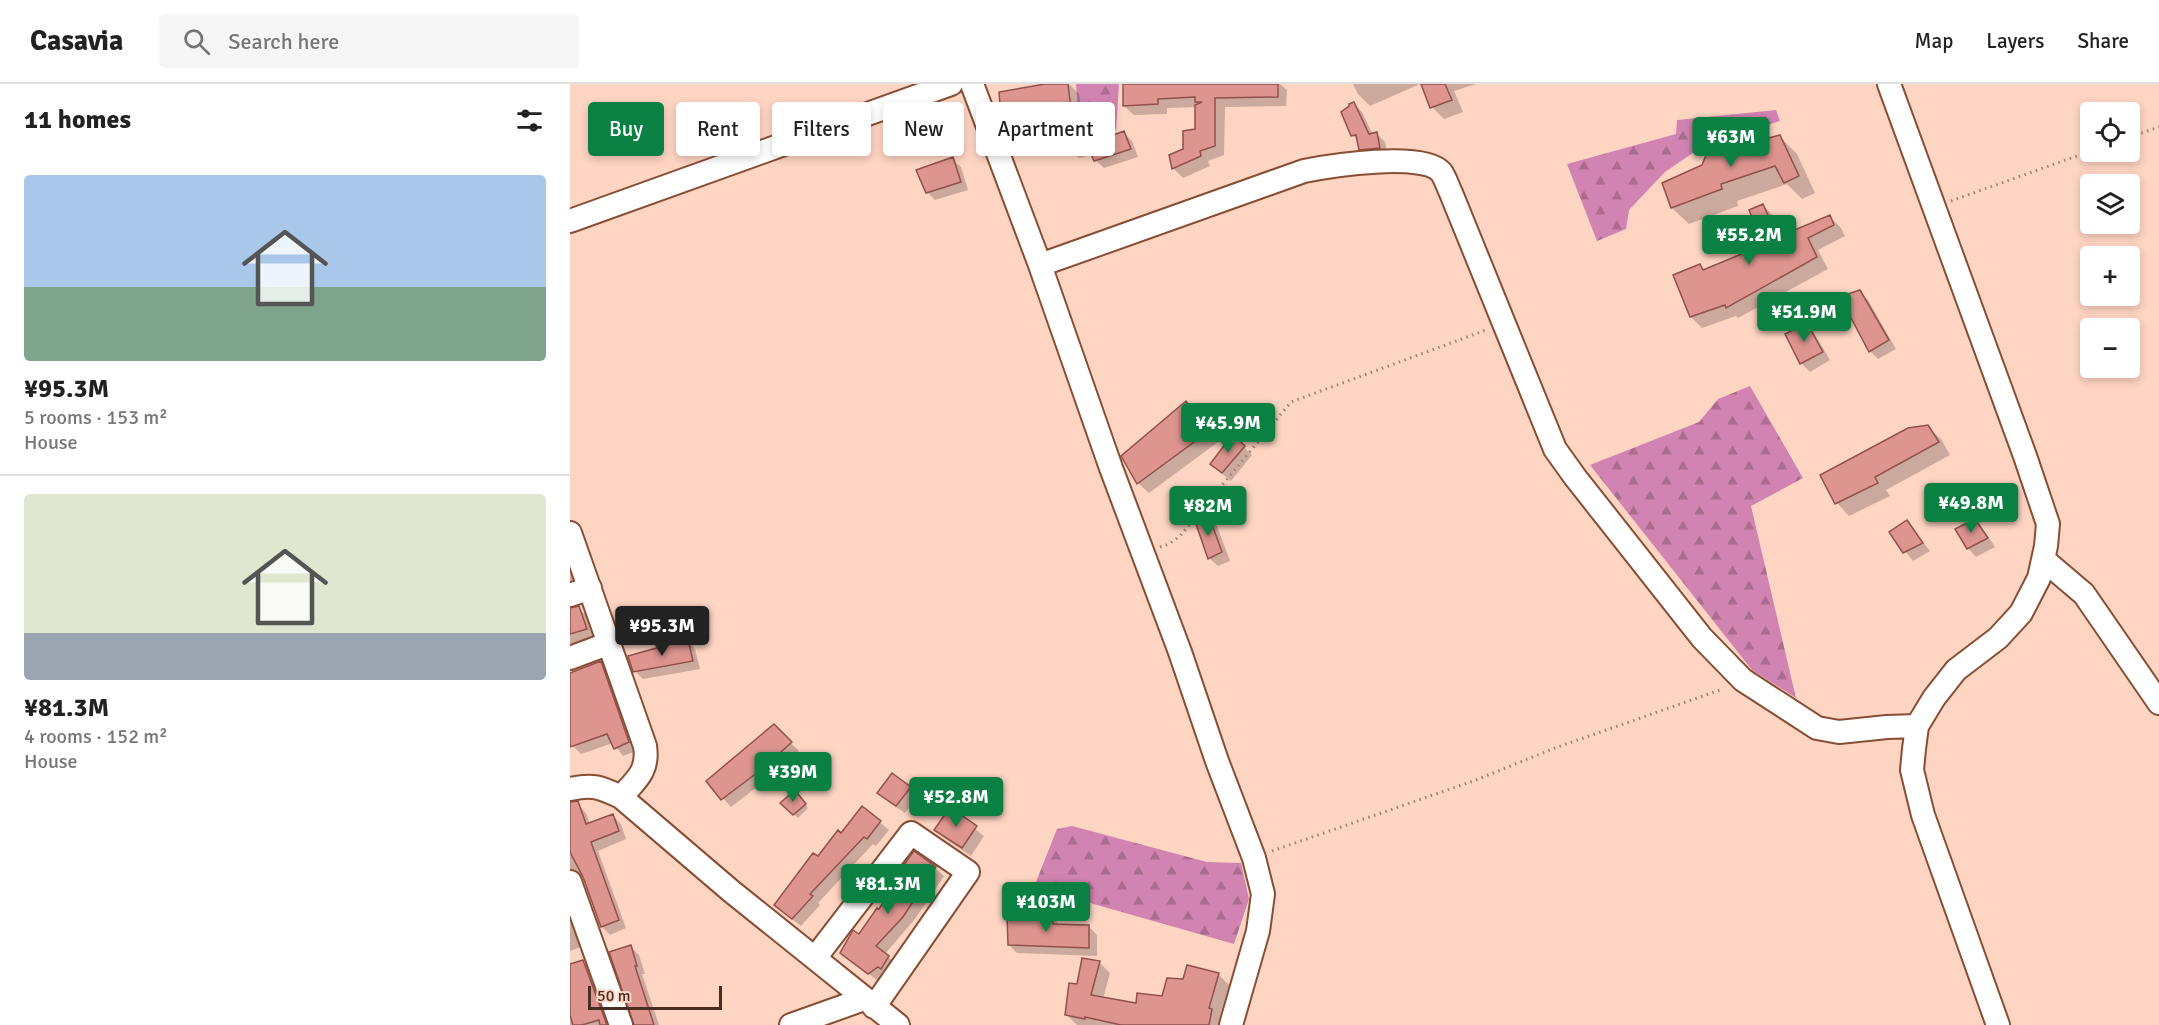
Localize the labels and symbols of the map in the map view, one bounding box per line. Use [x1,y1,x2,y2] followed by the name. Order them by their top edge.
[1695,117,1767,168] pin: ¥63M
[1700,215,1798,266] pin: ¥55.2M
[1755,292,1853,343] pin: ¥51.9M
[1179,403,1277,454] pin: ¥45.9M
[1922,483,2020,534] pin: ¥49.8M
[1172,486,1244,537] pin: ¥82M
[613,606,711,657] pin: ¥95.3M
[757,752,829,803] pin: ¥39M
[907,777,1005,828] pin: ¥52.8M
[839,864,937,915] pin: ¥81.3M
[1004,882,1088,933] pin: ¥103M
[588,983,722,1010] scale bar

